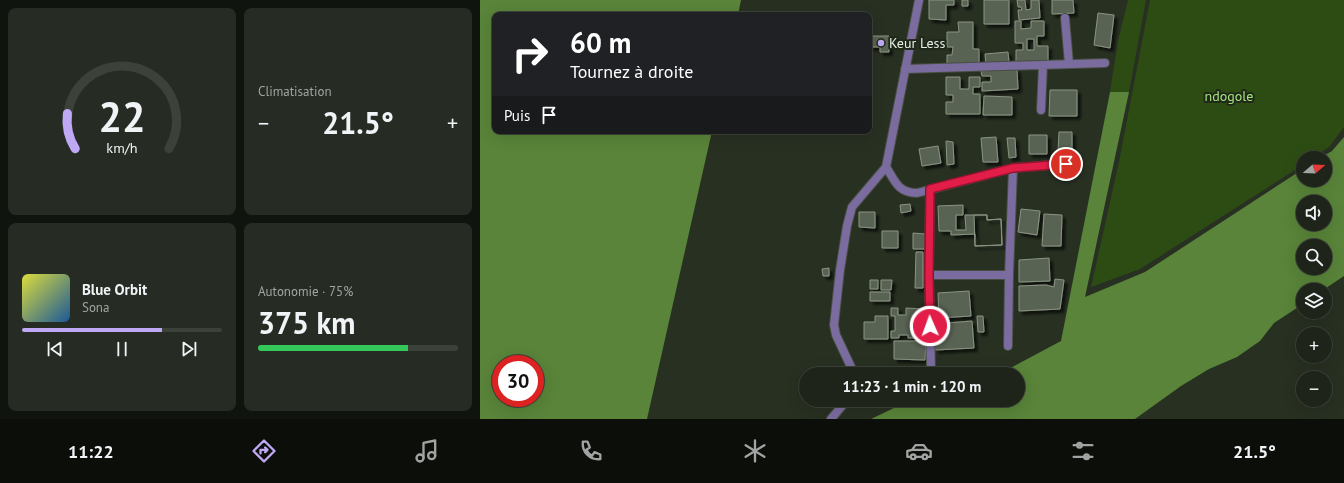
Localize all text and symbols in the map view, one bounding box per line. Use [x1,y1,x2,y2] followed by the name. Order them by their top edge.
[570,24,631,61] text: 60 m
[504,28,556,80] icon: right
[889,34,945,52] place label: Keur Less
[876,38,886,48] marker: Keur Less
[570,60,693,83] text: Tournez à droite
[258,83,332,100] text: Climatisation
[1205,87,1253,105] park label: ndogole
[98,90,146,143] text: 22
[322,103,394,142] text: 21.5°
[538,104,560,126] icon: arrive
[504,106,530,125] text: Puis
[258,109,269,137] text: −
[447,109,458,137] text: +
[106,138,138,157] text: km/h
[1049,147,1083,181] pin
[1296,151,1332,187] north arrow
[1296,151,1332,407] map controls
[1055,153,1077,175] icon: arrive
[1296,195,1332,231] button: sound
[1296,239,1332,275] button: search
[82,280,147,299] text: Blue Orbit
[258,283,353,300] text: Autonomie · 75%
[1296,283,1332,319] button: layers
[82,299,109,316] text: Sona
[258,303,356,342] text: 375 km
[909,305,951,347] position arrow
[1296,327,1332,363] button: +
[44,338,66,360] icon: previous
[111,338,133,360] icon: pause
[178,338,200,360] icon: next
[492,355,544,407] speed limit sign: 30
[1296,371,1332,407] button: −
[843,377,981,396] text: 11:23 · 1 min · 120 m
[250,437,278,465] icon: directions
[413,437,441,465] icon: music
[577,437,605,465] icon: phone
[741,437,769,465] icon: climate
[905,437,933,465] icon: car
[1069,437,1097,465] icon: filters
[68,440,114,463] text: 11:22
[1233,440,1276,463] text: 21.5°

